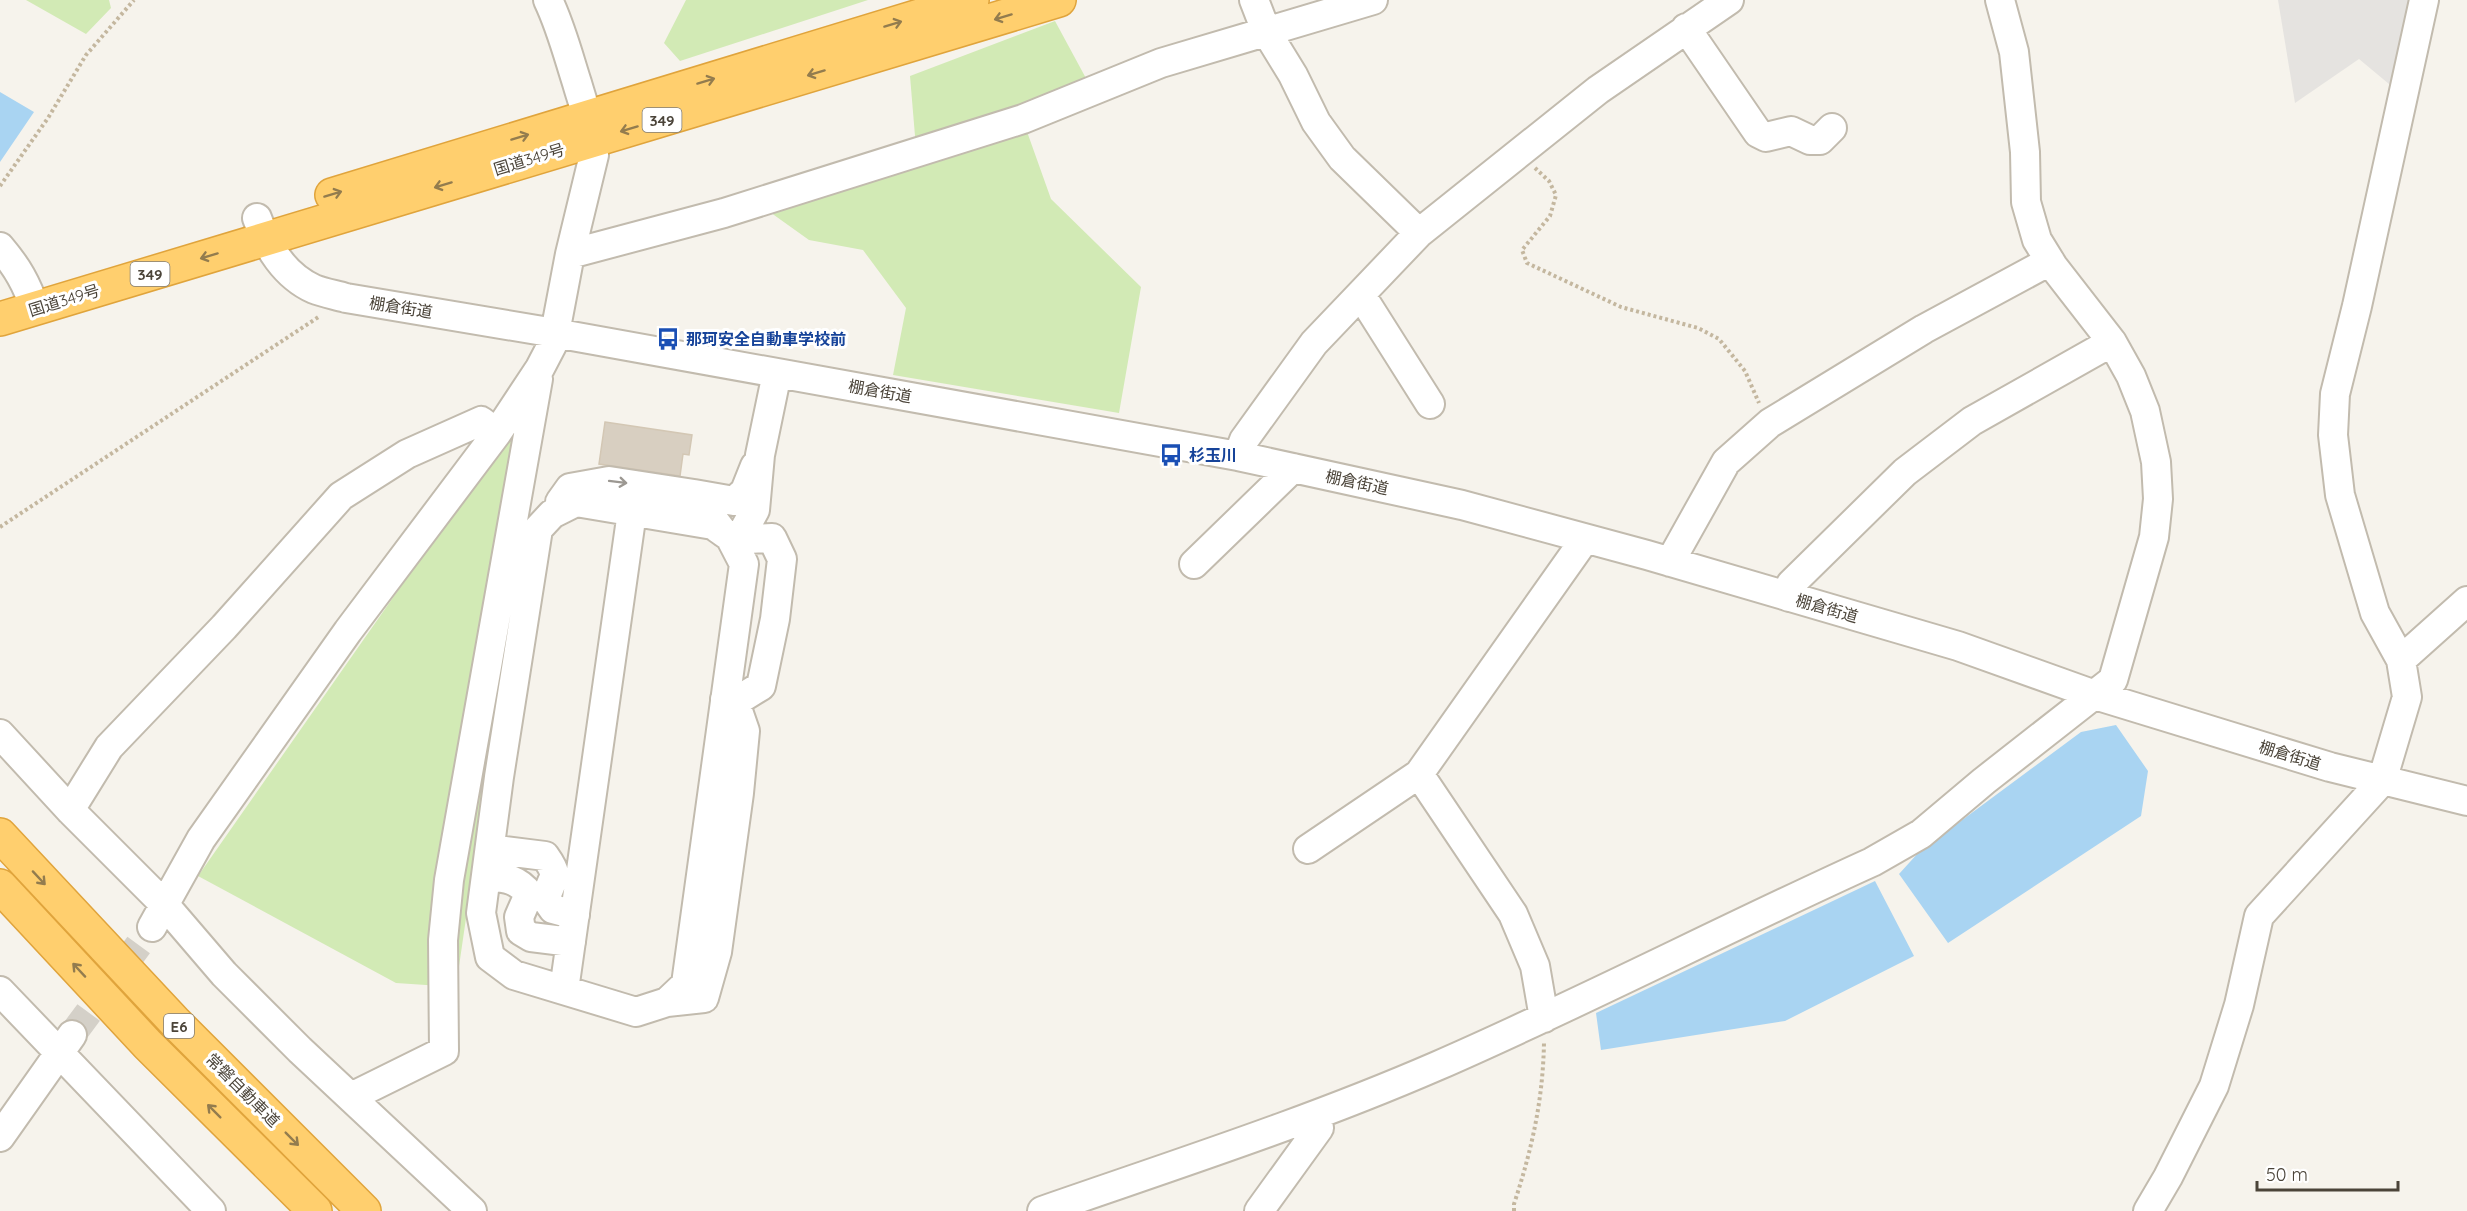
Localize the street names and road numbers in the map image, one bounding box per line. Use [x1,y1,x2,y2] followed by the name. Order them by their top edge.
[642,108,682,132] road number: 349
[491,139,567,179] street label: 国道349号
[130,262,170,286] road number: 349
[26,280,102,320] street label: 国道349号
[368,292,434,322] street label: 棚倉街道
[847,376,913,406] street label: 棚倉街道
[1324,466,1390,498] street label: 棚倉街道
[1793,590,1861,626] street label: 棚倉街道
[2256,736,2324,774] street label: 棚倉街道
[164,1014,194,1038] road number: E6
[202,1049,284,1131] street label: 常磐自動車道

